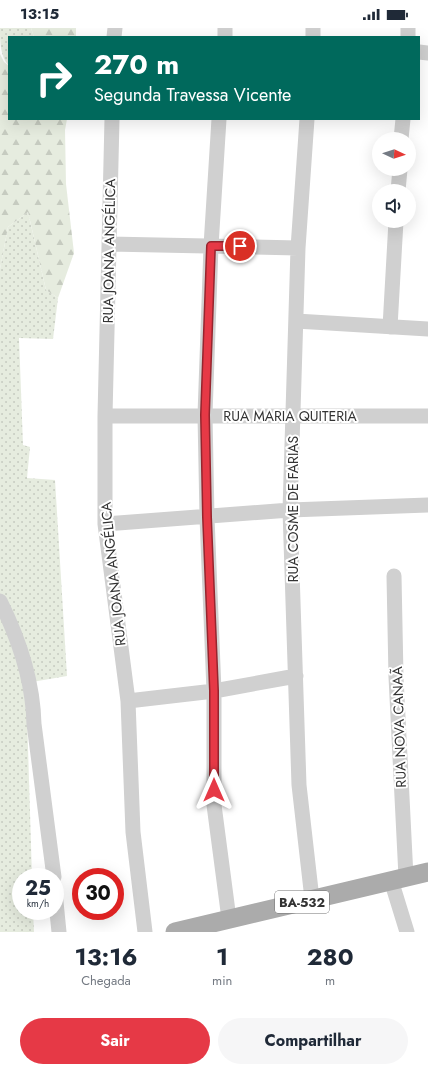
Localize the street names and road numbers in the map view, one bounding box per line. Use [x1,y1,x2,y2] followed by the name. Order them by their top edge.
[98,178,120,323] street label: RUA JOANA ANGÉLICA
[223,406,357,426] street label: RUA MARIA QUITERIA
[283,435,303,582] street label: RUA COSME DE FARIAS
[95,500,131,647] street label: RUA JOANA ANGÉLICA
[387,665,411,788] street label: RUA NOVA CANAÃ
[275,891,329,913] road number: BA-532

